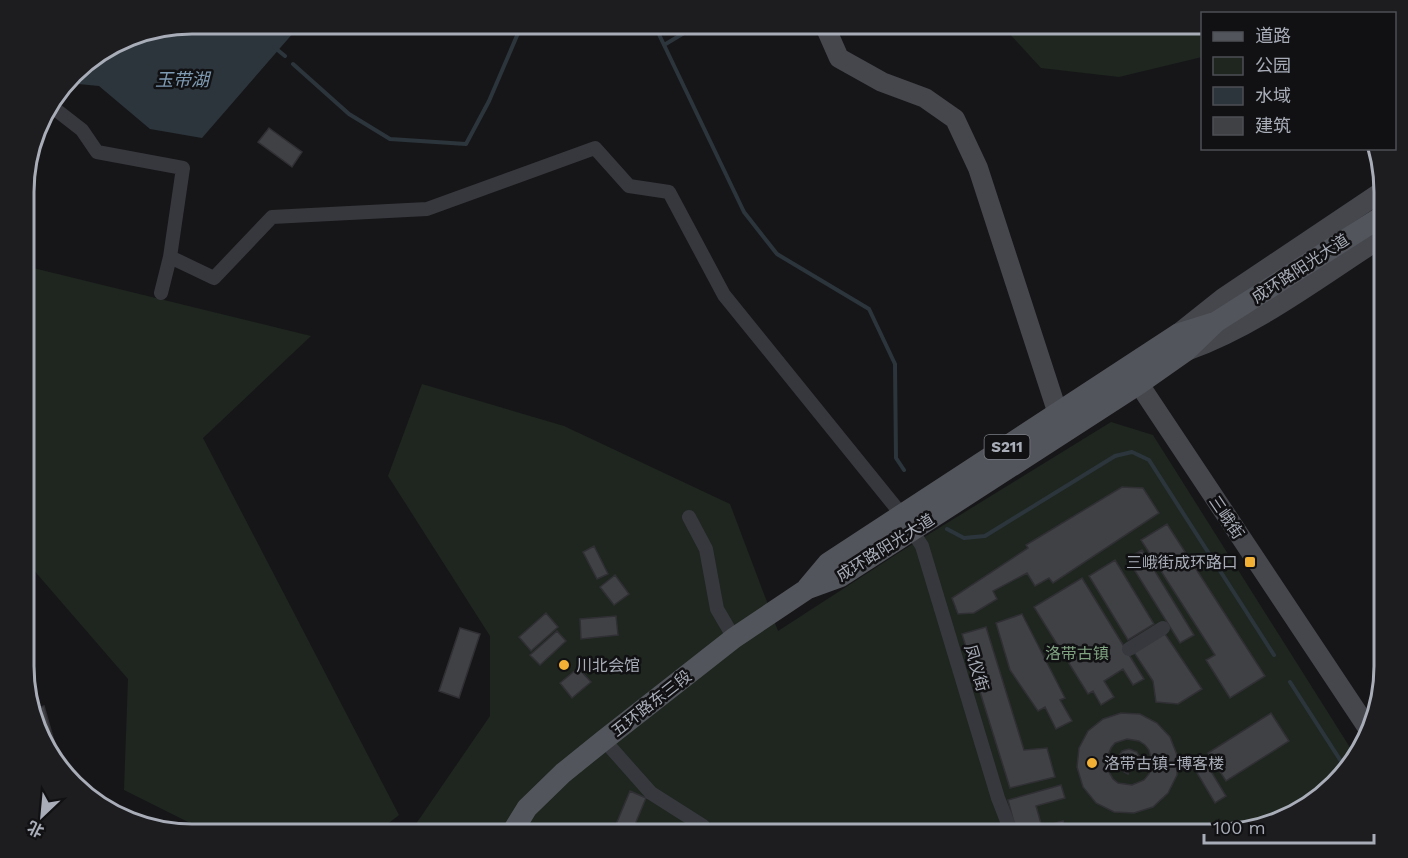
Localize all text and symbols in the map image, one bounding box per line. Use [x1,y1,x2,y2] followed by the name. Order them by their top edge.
[1201,12,1396,150] legend
[1255,25,1291,46] text: 道路
[1255,55,1291,76] text: 公园
[155,69,212,90] water label: 玉带湖
[1255,85,1291,106] text: 水域
[1255,115,1291,136] text: 建筑
[1248,230,1352,307] street label: 成环路阳光大道
[984,435,1030,459] road number: S211
[1205,492,1248,542] street label: 三峨街
[833,510,938,585] street label: 成环路阳光大道
[1126,553,1238,572] place label: 三峨街成环路口
[1243,555,1257,569] marker: 三峨街成环路口
[961,642,992,694] street label: 凤仪街
[1045,644,1109,663] park label: 洛带古镇
[576,656,640,675] place label: 川北会馆
[557,658,571,672] marker: 川北会馆
[608,666,695,740] street label: 五环路东三段
[1104,754,1224,773] place label: 洛带古镇-博客楼
[1085,756,1099,770] marker: 洛带古镇-博客楼
[12,786,72,846] north arrow
[1204,807,1374,845] scale bar
[24,817,47,841] text: 北
[1213,817,1266,838] text: 100 m

